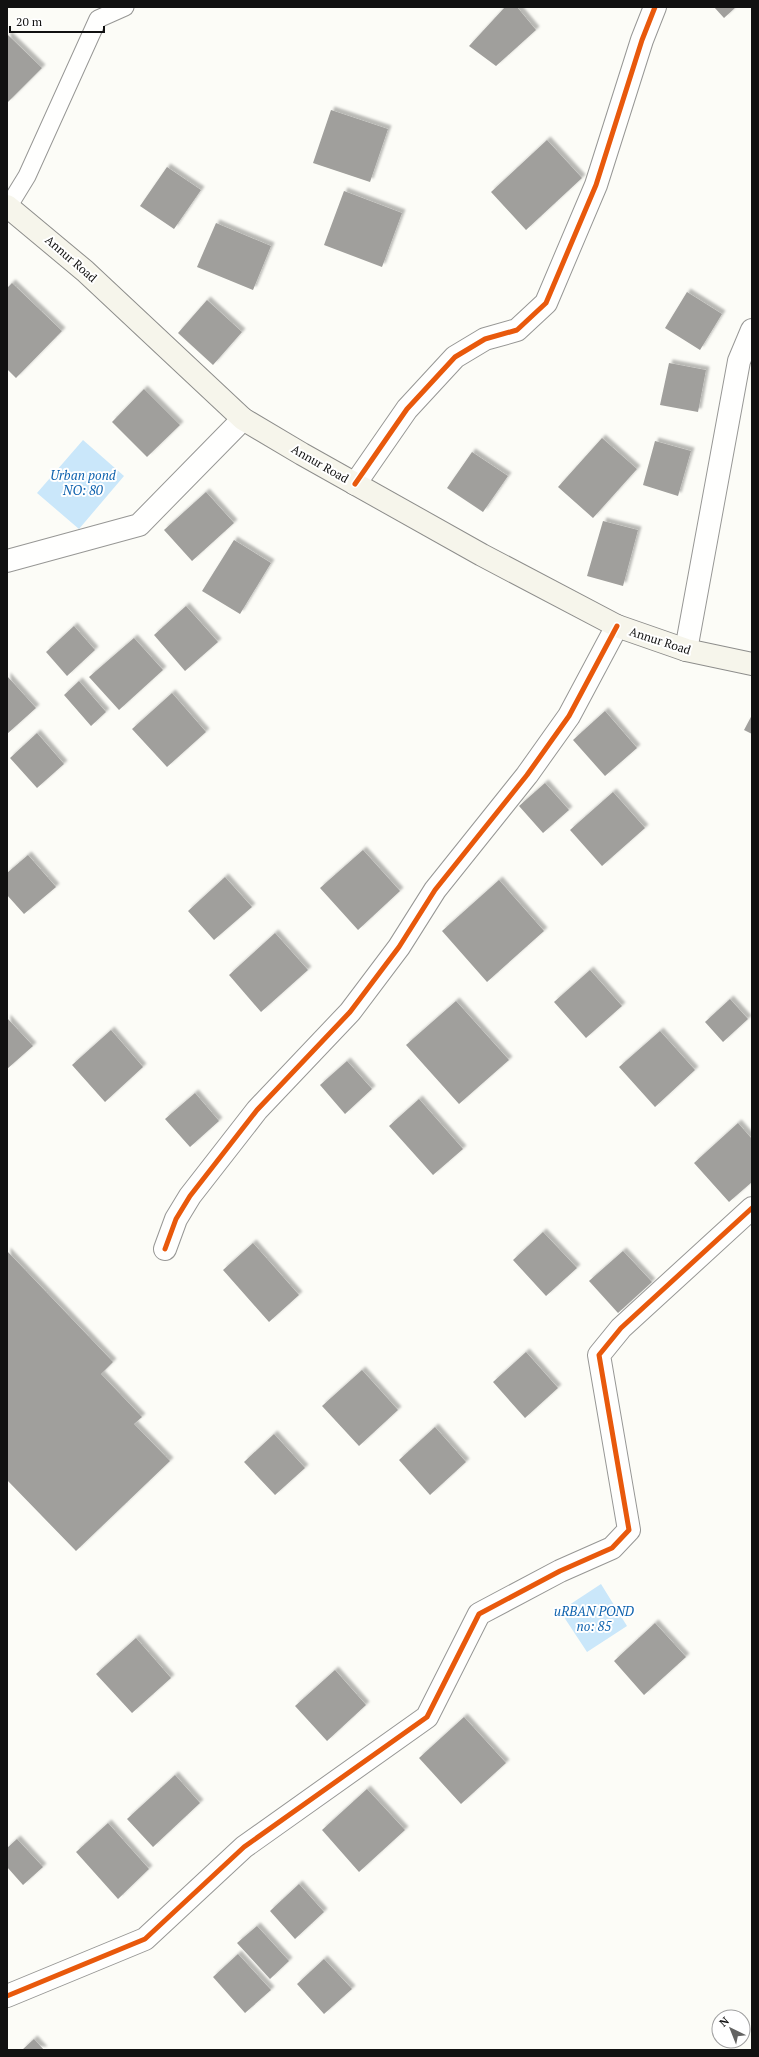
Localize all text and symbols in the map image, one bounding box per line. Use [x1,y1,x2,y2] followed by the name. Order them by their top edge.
[10,8,104,34] scale bar
[16,14,43,29] text: 20 m
[42,232,101,285] street label: Annur Road
[289,441,352,486] street label: Annur Road
[50,466,117,499] water label: Urban pond NO: 80
[628,624,693,658] street label: Annur Road
[554,1602,635,1635] water label: uRBAN POND no: 85
[711,2009,751,2049] north arrow
[716,2013,732,2030] text: N

